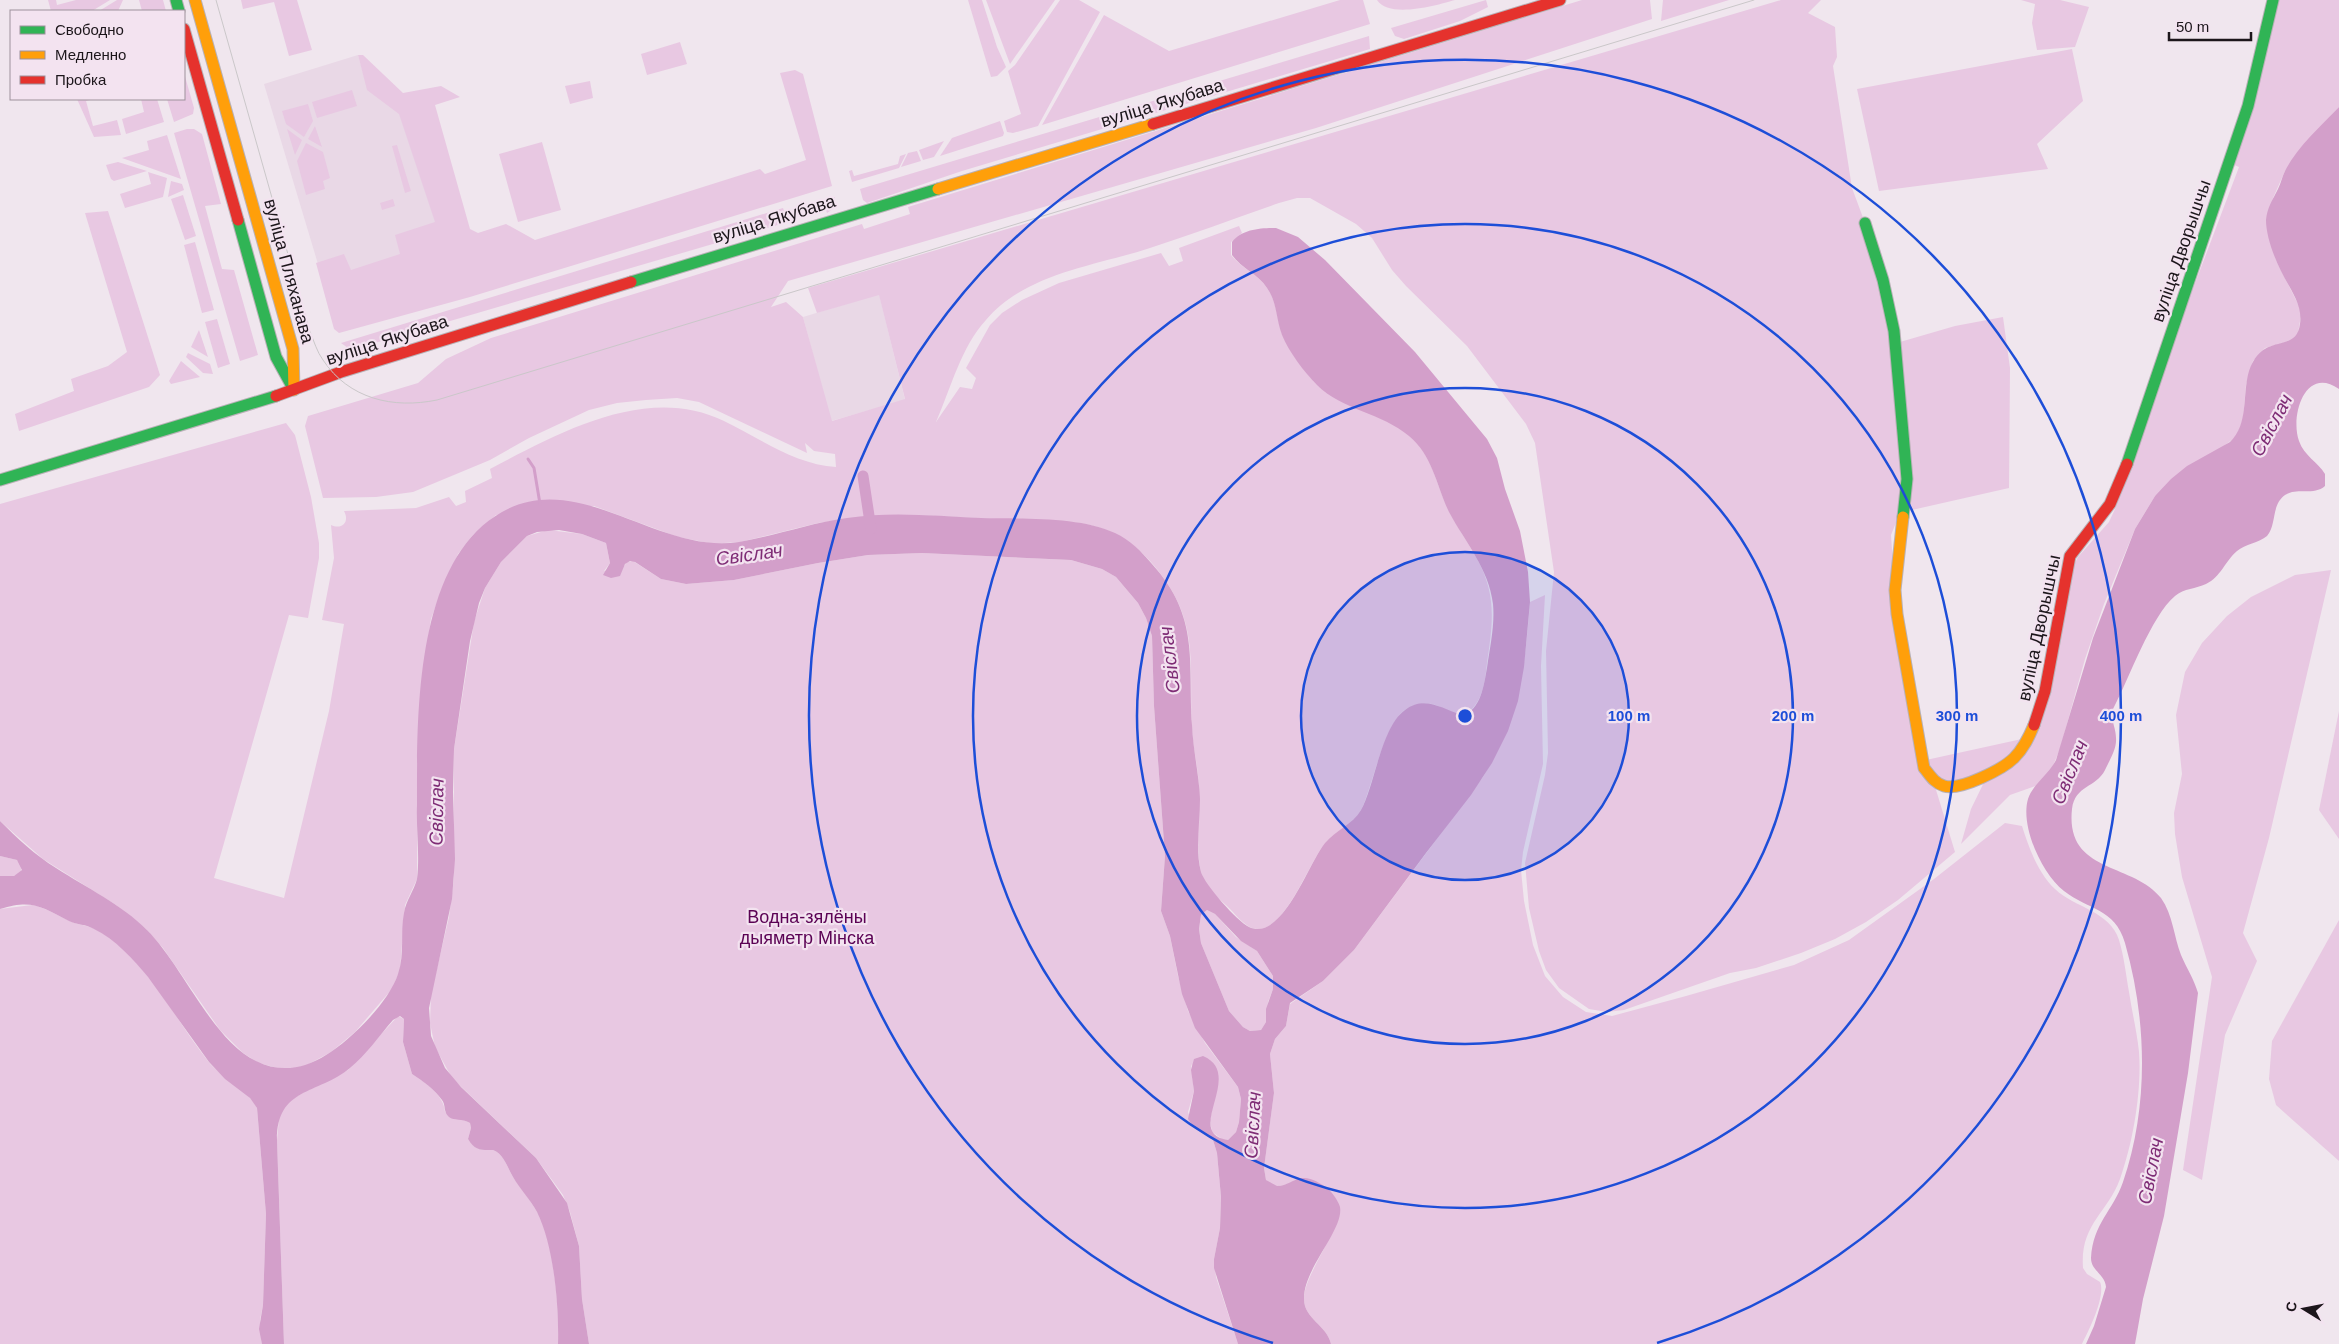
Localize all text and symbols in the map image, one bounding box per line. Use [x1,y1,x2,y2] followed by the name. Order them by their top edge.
[10,10,185,100] legend
[2169,10,2252,42] scale bar
[2176,18,2209,35] text: 50 m
[55,21,124,38] text: Свободно
[55,46,126,63] text: Медленно
[55,71,107,88] text: Пробка
[1098,75,1227,131] street label: вуліца Якубава
[2147,177,2215,325] street label: вуліца Дворышчы
[710,191,839,247] street label: вуліца Якубава
[260,196,318,346] street label: вуліца Пляханава
[323,311,451,369] street label: вуліца Якубава
[2246,390,2297,460] water label: Свіслач
[714,539,784,570] water label: Свіслач
[2014,553,2064,703] street label: вуліца Дворышчы
[1155,625,1184,695] water label: Свіслач
[1456,707,1474,725] centre of rings
[1608,707,1650,724] text: 100 m
[1772,707,1814,724] text: 200 m
[1936,707,1978,724] text: 300 m
[2100,707,2142,724] text: 400 m
[2047,737,2092,807] water label: Свіслач
[425,778,448,846] water label: Свіслач
[740,907,875,948] park label: Водна-зялёны дыяметр Мінска
[1240,1091,1265,1159] water label: Свіслач
[2134,1136,2167,1206] water label: Свіслач
[2279,1284,2329,1334] north arrow
[2282,1300,2300,1313] text: С

